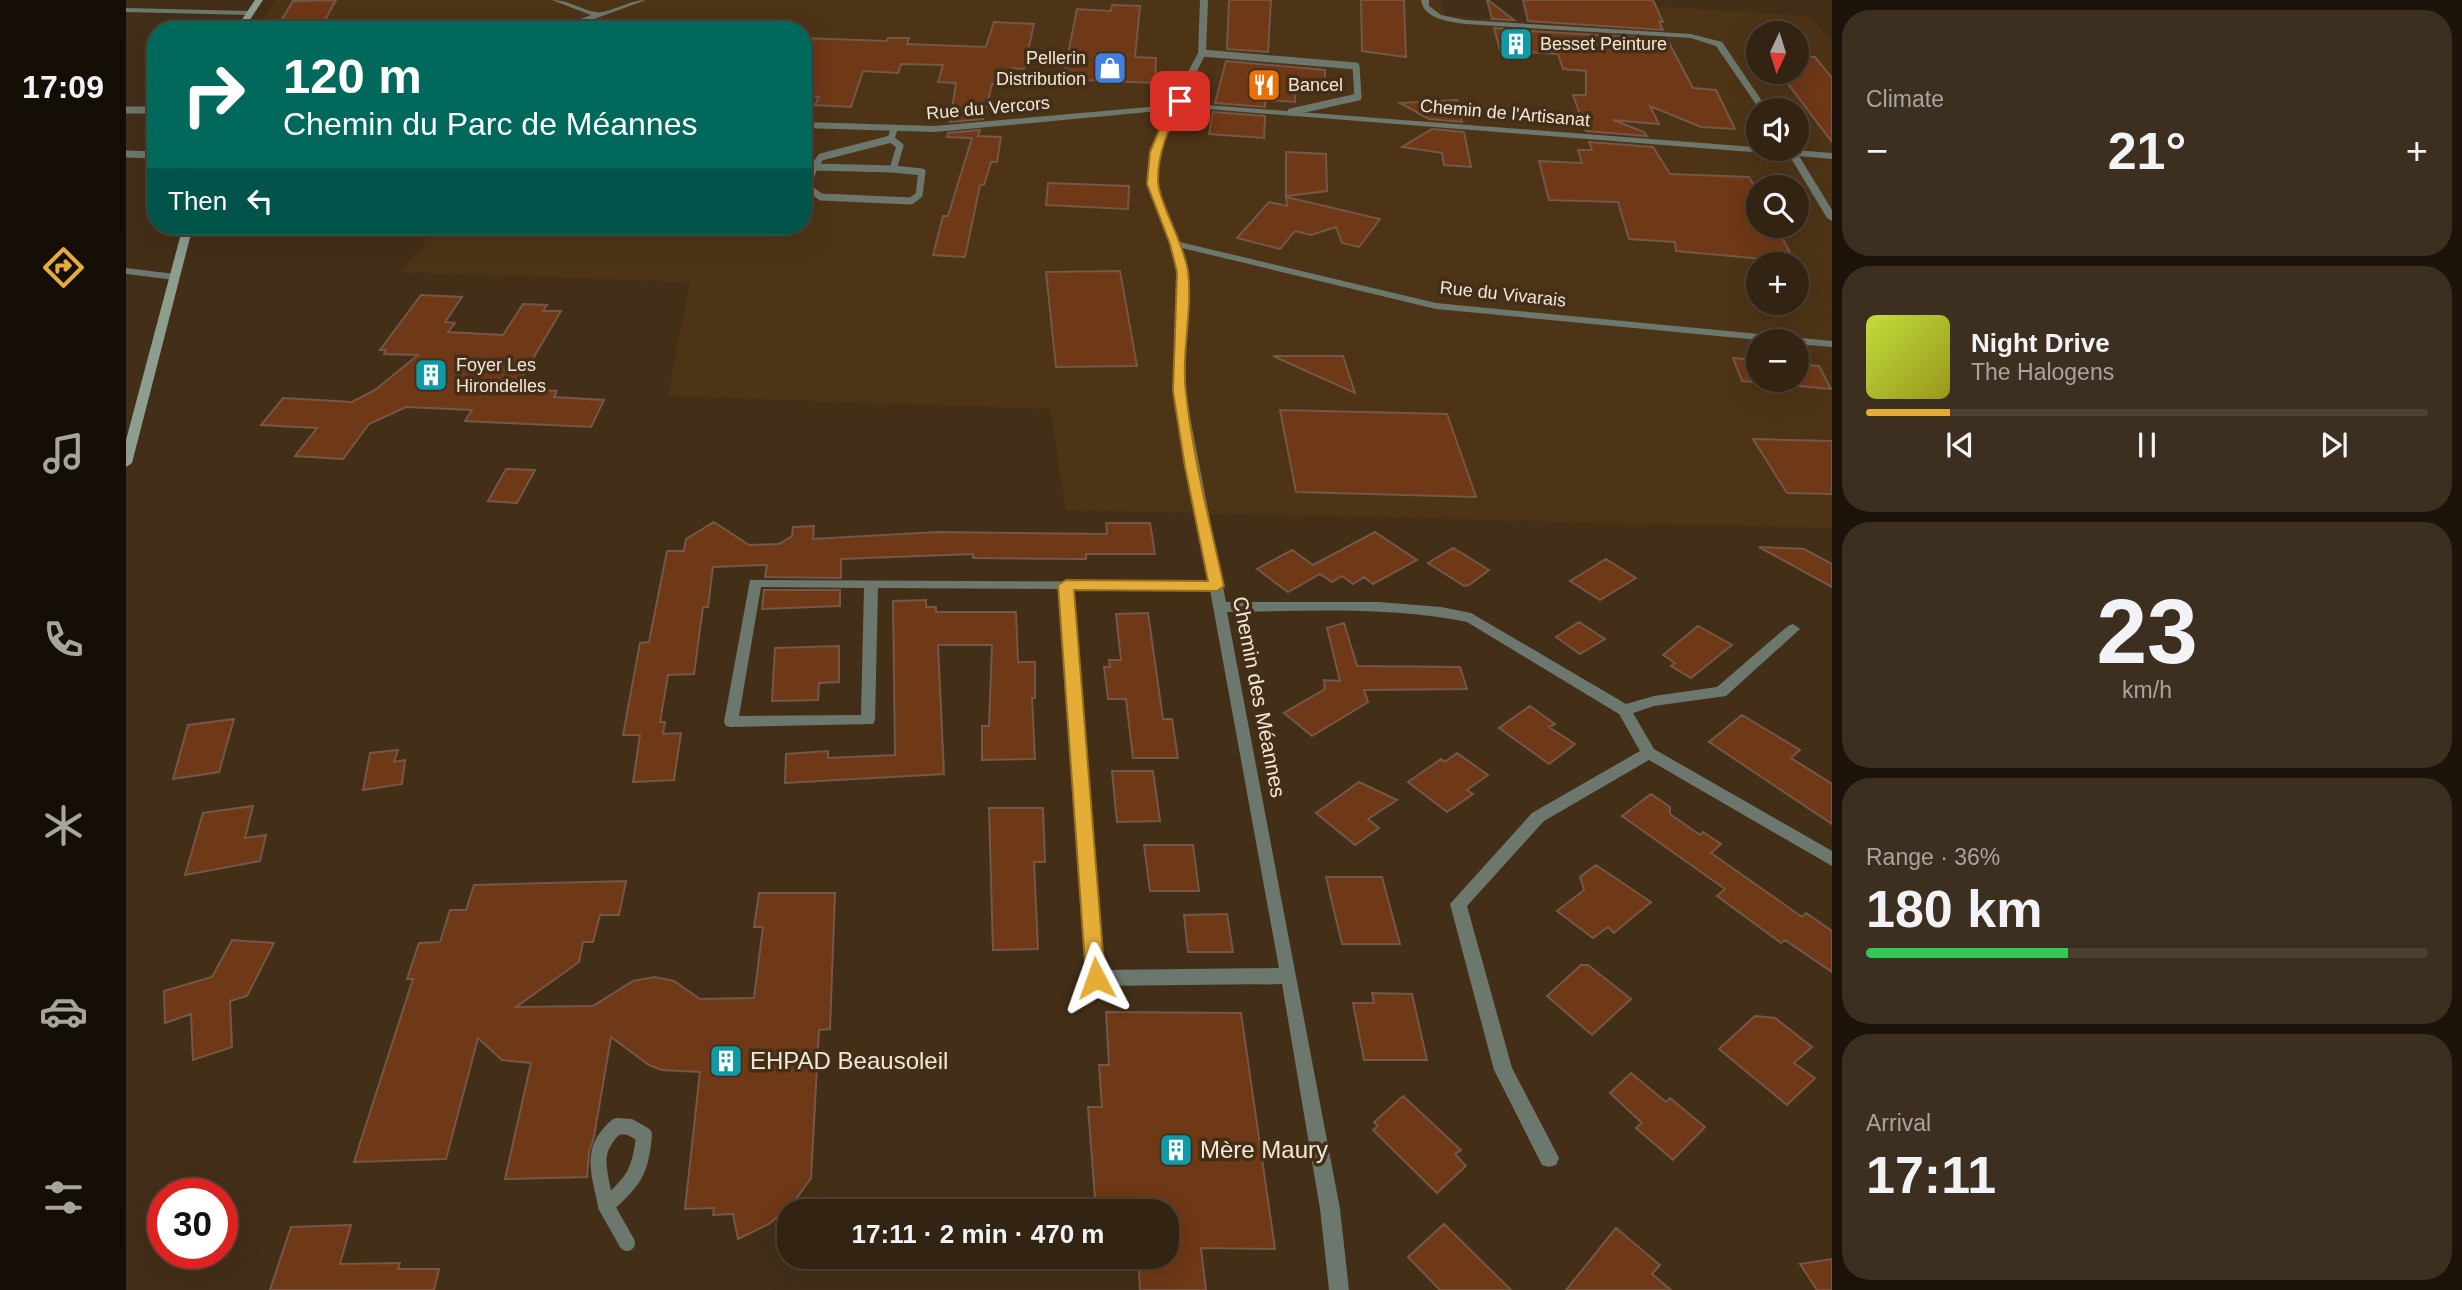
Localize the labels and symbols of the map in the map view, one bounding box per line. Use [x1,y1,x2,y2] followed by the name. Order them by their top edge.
[1746,21,1810,84] north arrow
[1497,25,1535,63] building icon: Besset Peinture
[1540,34,1667,54] place label: Besset Peinture
[996,48,1086,89] place label: Pellerin Distribution
[1091,49,1129,87] shop icon: Pellerin Distribution
[1245,66,1283,104] restaurant icon: Bancel
[1150,71,1210,131] pin
[1288,75,1343,95] place label: Bancel
[925,93,1051,123] street label: Rue du Vercors
[1419,96,1591,130] street label: Chemin de l'Artisanat
[1439,277,1567,311] street label: Rue du Vivarais
[456,355,546,396] place label: Foyer Les Hirondelles
[412,356,450,394] building icon: Foyer Les Hirondelles
[1229,594,1290,799] street label: Chemin des Méannes
[1059,941,1133,1015] position arrow
[707,1042,745,1080] building icon: EHPAD Beausoleil
[750,1047,948,1074] place label: EHPAD Beausoleil
[1157,1131,1195,1169] building icon: Mère Maury
[1200,1136,1328,1163] place label: Mère Maury
[147,1178,238,1269] speed limit sign: 30

